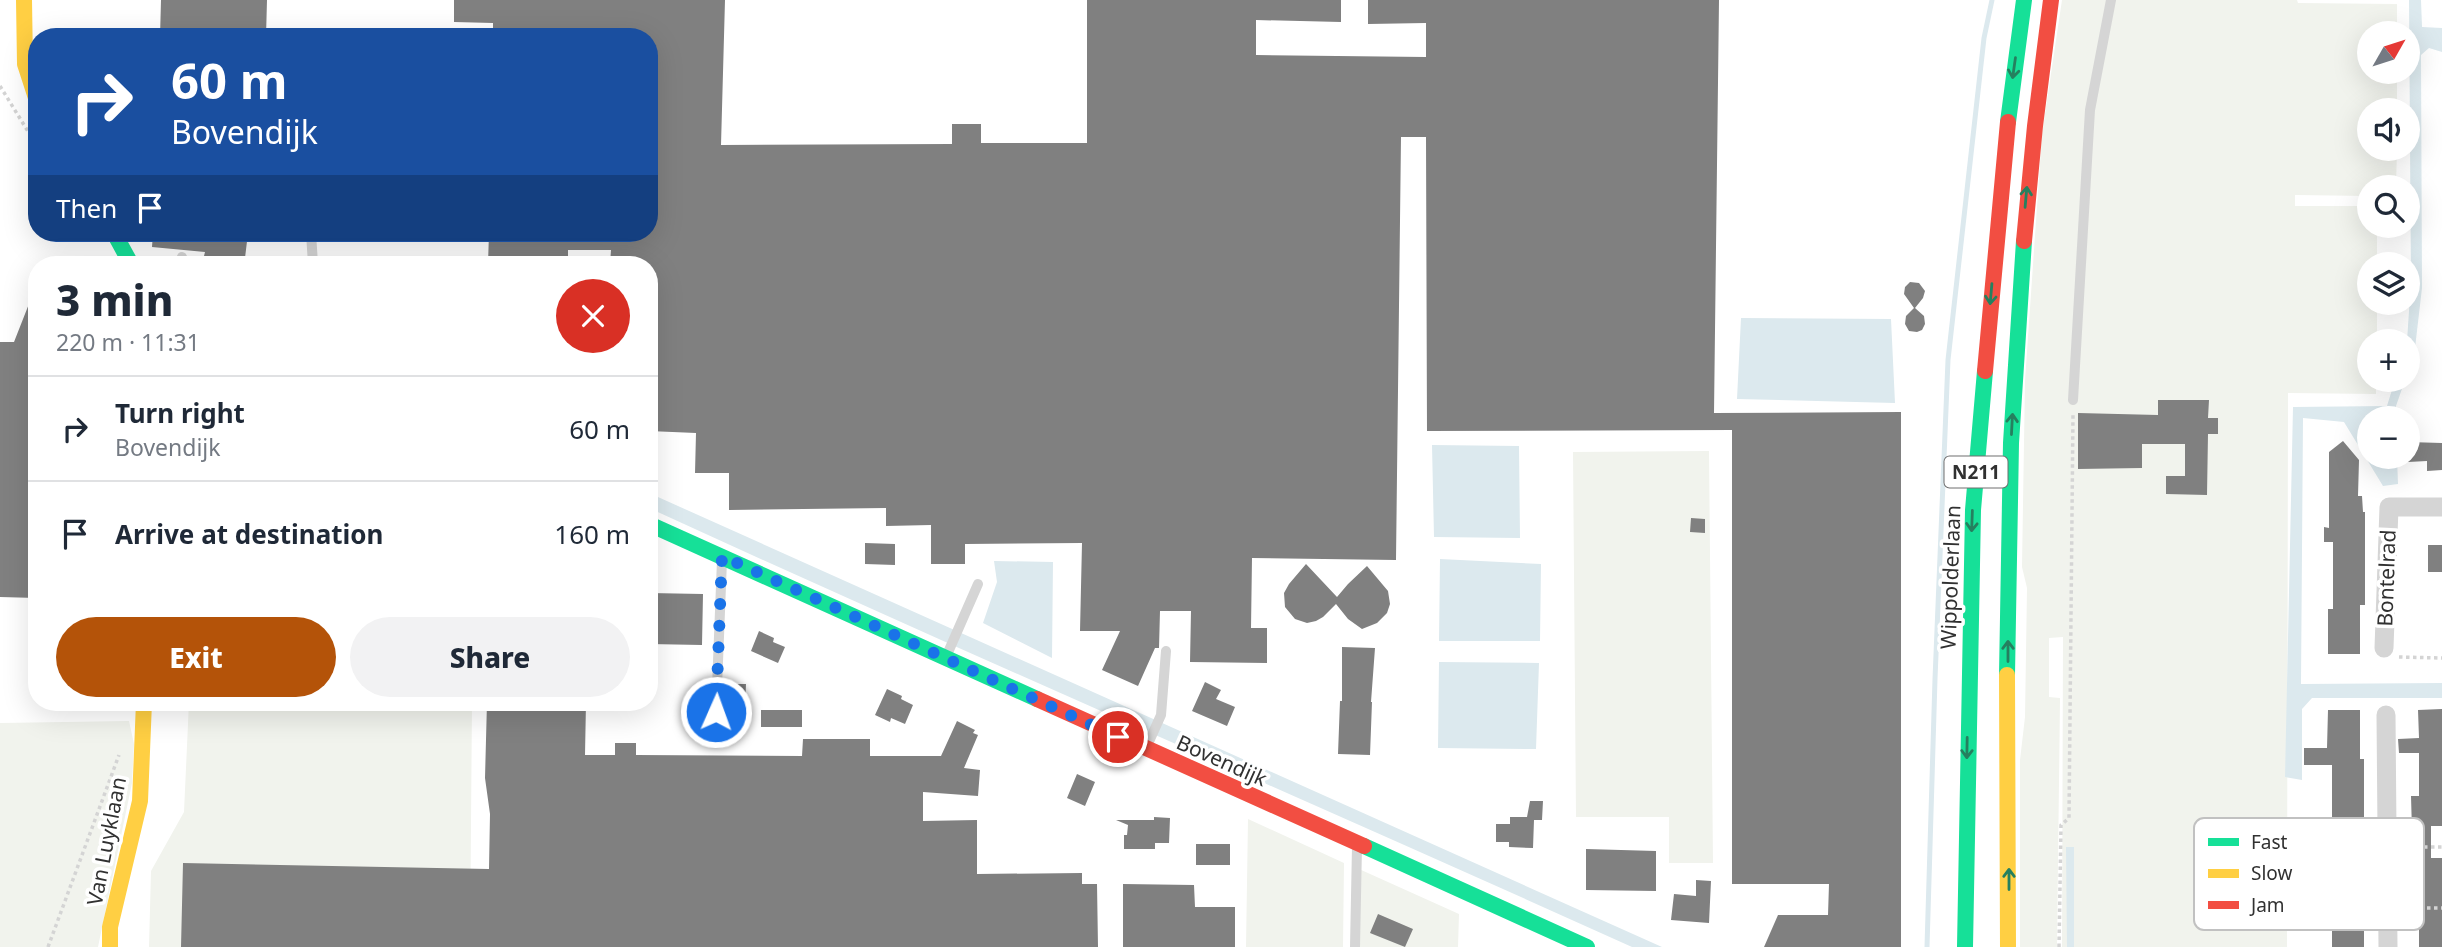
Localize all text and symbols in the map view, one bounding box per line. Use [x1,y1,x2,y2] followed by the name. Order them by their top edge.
[2357,21,2420,84] north arrow
[2357,21,2420,469] map controls
[171,47,288,113] text: 60 m
[56,56,147,147] icon: right
[2008,56,2021,78] one-way arrow
[2357,98,2420,161] button: sound
[171,110,318,153] text: Bovendijk
[2357,175,2420,238] button: search
[2020,186,2033,209] one-way arrow
[131,189,169,227] icon: arrive
[56,190,117,226] text: Then
[2357,252,2420,315] button: layers
[56,271,173,328] text: 3 min
[556,279,630,353] button: close
[1984,282,1997,305] one-way arrow
[56,326,200,358] text: 220 m · 11:31
[2357,329,2420,392] button: +
[115,395,245,431] text: Turn right
[2357,406,2420,469] button: −
[56,410,94,448] icon: right
[569,411,630,447] text: 60 m
[2006,413,2019,436] one-way arrow
[115,431,221,463] text: Bovendijk
[1944,457,2008,488] road number: N211
[1933,504,1967,650] street label: Wippolderlaan
[1966,509,1979,532] one-way arrow
[56,515,94,553] icon: arrive
[115,516,384,552] text: Arrive at destination
[554,516,630,552] text: 160 m
[2370,529,2402,627] street label: Bontelrad
[56,617,336,697] button: Exit
[350,617,630,697] button: Share
[2001,640,2015,663] one-way arrow
[679,675,753,749] position arrow
[1088,707,1148,767] pin
[1099,718,1137,756] icon: arrive
[1172,728,1272,793] street label: Bovendijk
[1960,736,1973,759] one-way arrow
[80,774,132,908] street label: Van Luyklaan
[2194,818,2424,930] legend
[2251,829,2288,855] text: Fast
[2251,860,2292,886] text: Slow
[2002,868,2016,891] one-way arrow
[2249,892,2285,918] text: Jam

